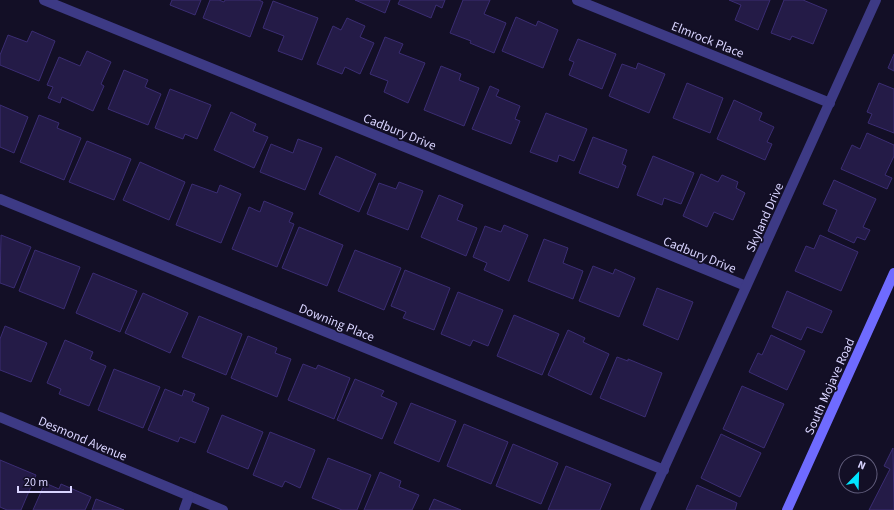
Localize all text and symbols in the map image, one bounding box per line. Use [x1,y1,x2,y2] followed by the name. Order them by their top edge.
[669,17,747,63] street label: Elmrock Place
[360,109,439,155] street label: Cadbury Drive
[742,180,788,255] street label: Skyland Drive
[660,232,739,278] street label: Cadbury Drive
[296,300,377,346] street label: Downing Place
[800,335,859,438] street label: South Mojave Road
[35,412,130,466] street label: Desmond Avenue
[838,454,878,494] north arrow
[855,457,868,474] text: N
[18,468,71,494] scale bar
[24,474,48,491] text: 20 m

